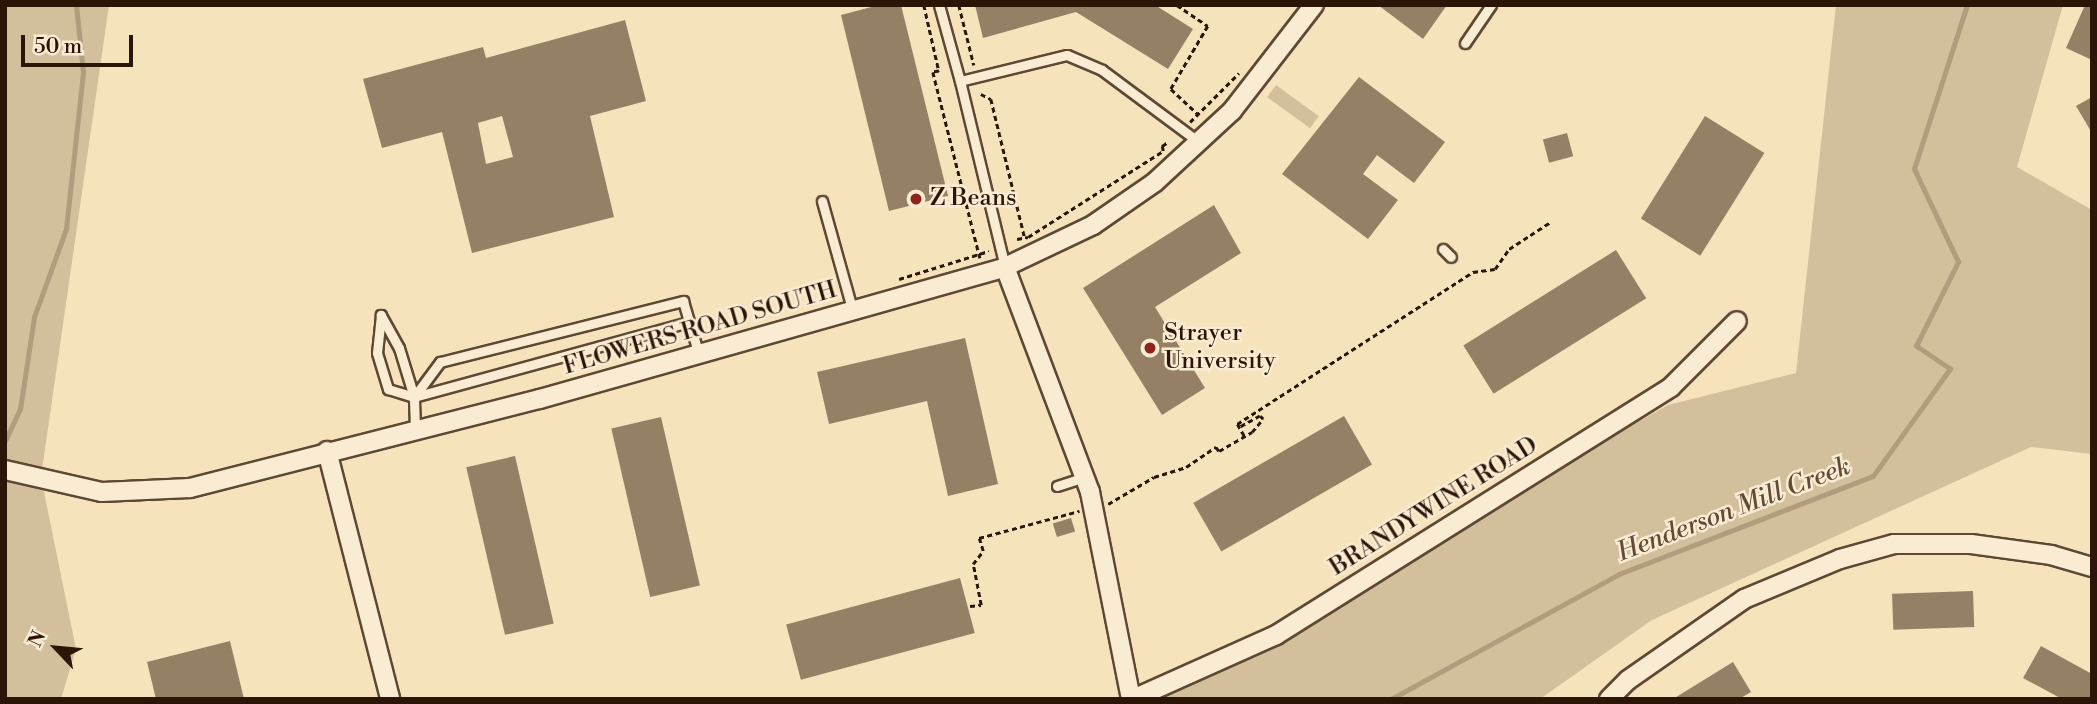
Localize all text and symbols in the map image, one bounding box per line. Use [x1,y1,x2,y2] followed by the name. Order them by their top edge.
[24,21,136,65] scale bar
[34,34,82,60] text: 50 m
[930,185,1017,213] place label: Z Beans
[908,191,924,207] marker: Z Beans
[560,276,840,382] street label: FLOWERS ROAD SOUTH
[1164,320,1276,376] place label: Strayer University
[1142,340,1158,356] marker: Strayer University
[1325,431,1543,583] street label: BRANDYWINE ROAD
[1613,451,1855,569] water label: Henderson Mill Creek
[21,613,91,683] north arrow
[23,627,51,651] text: N

